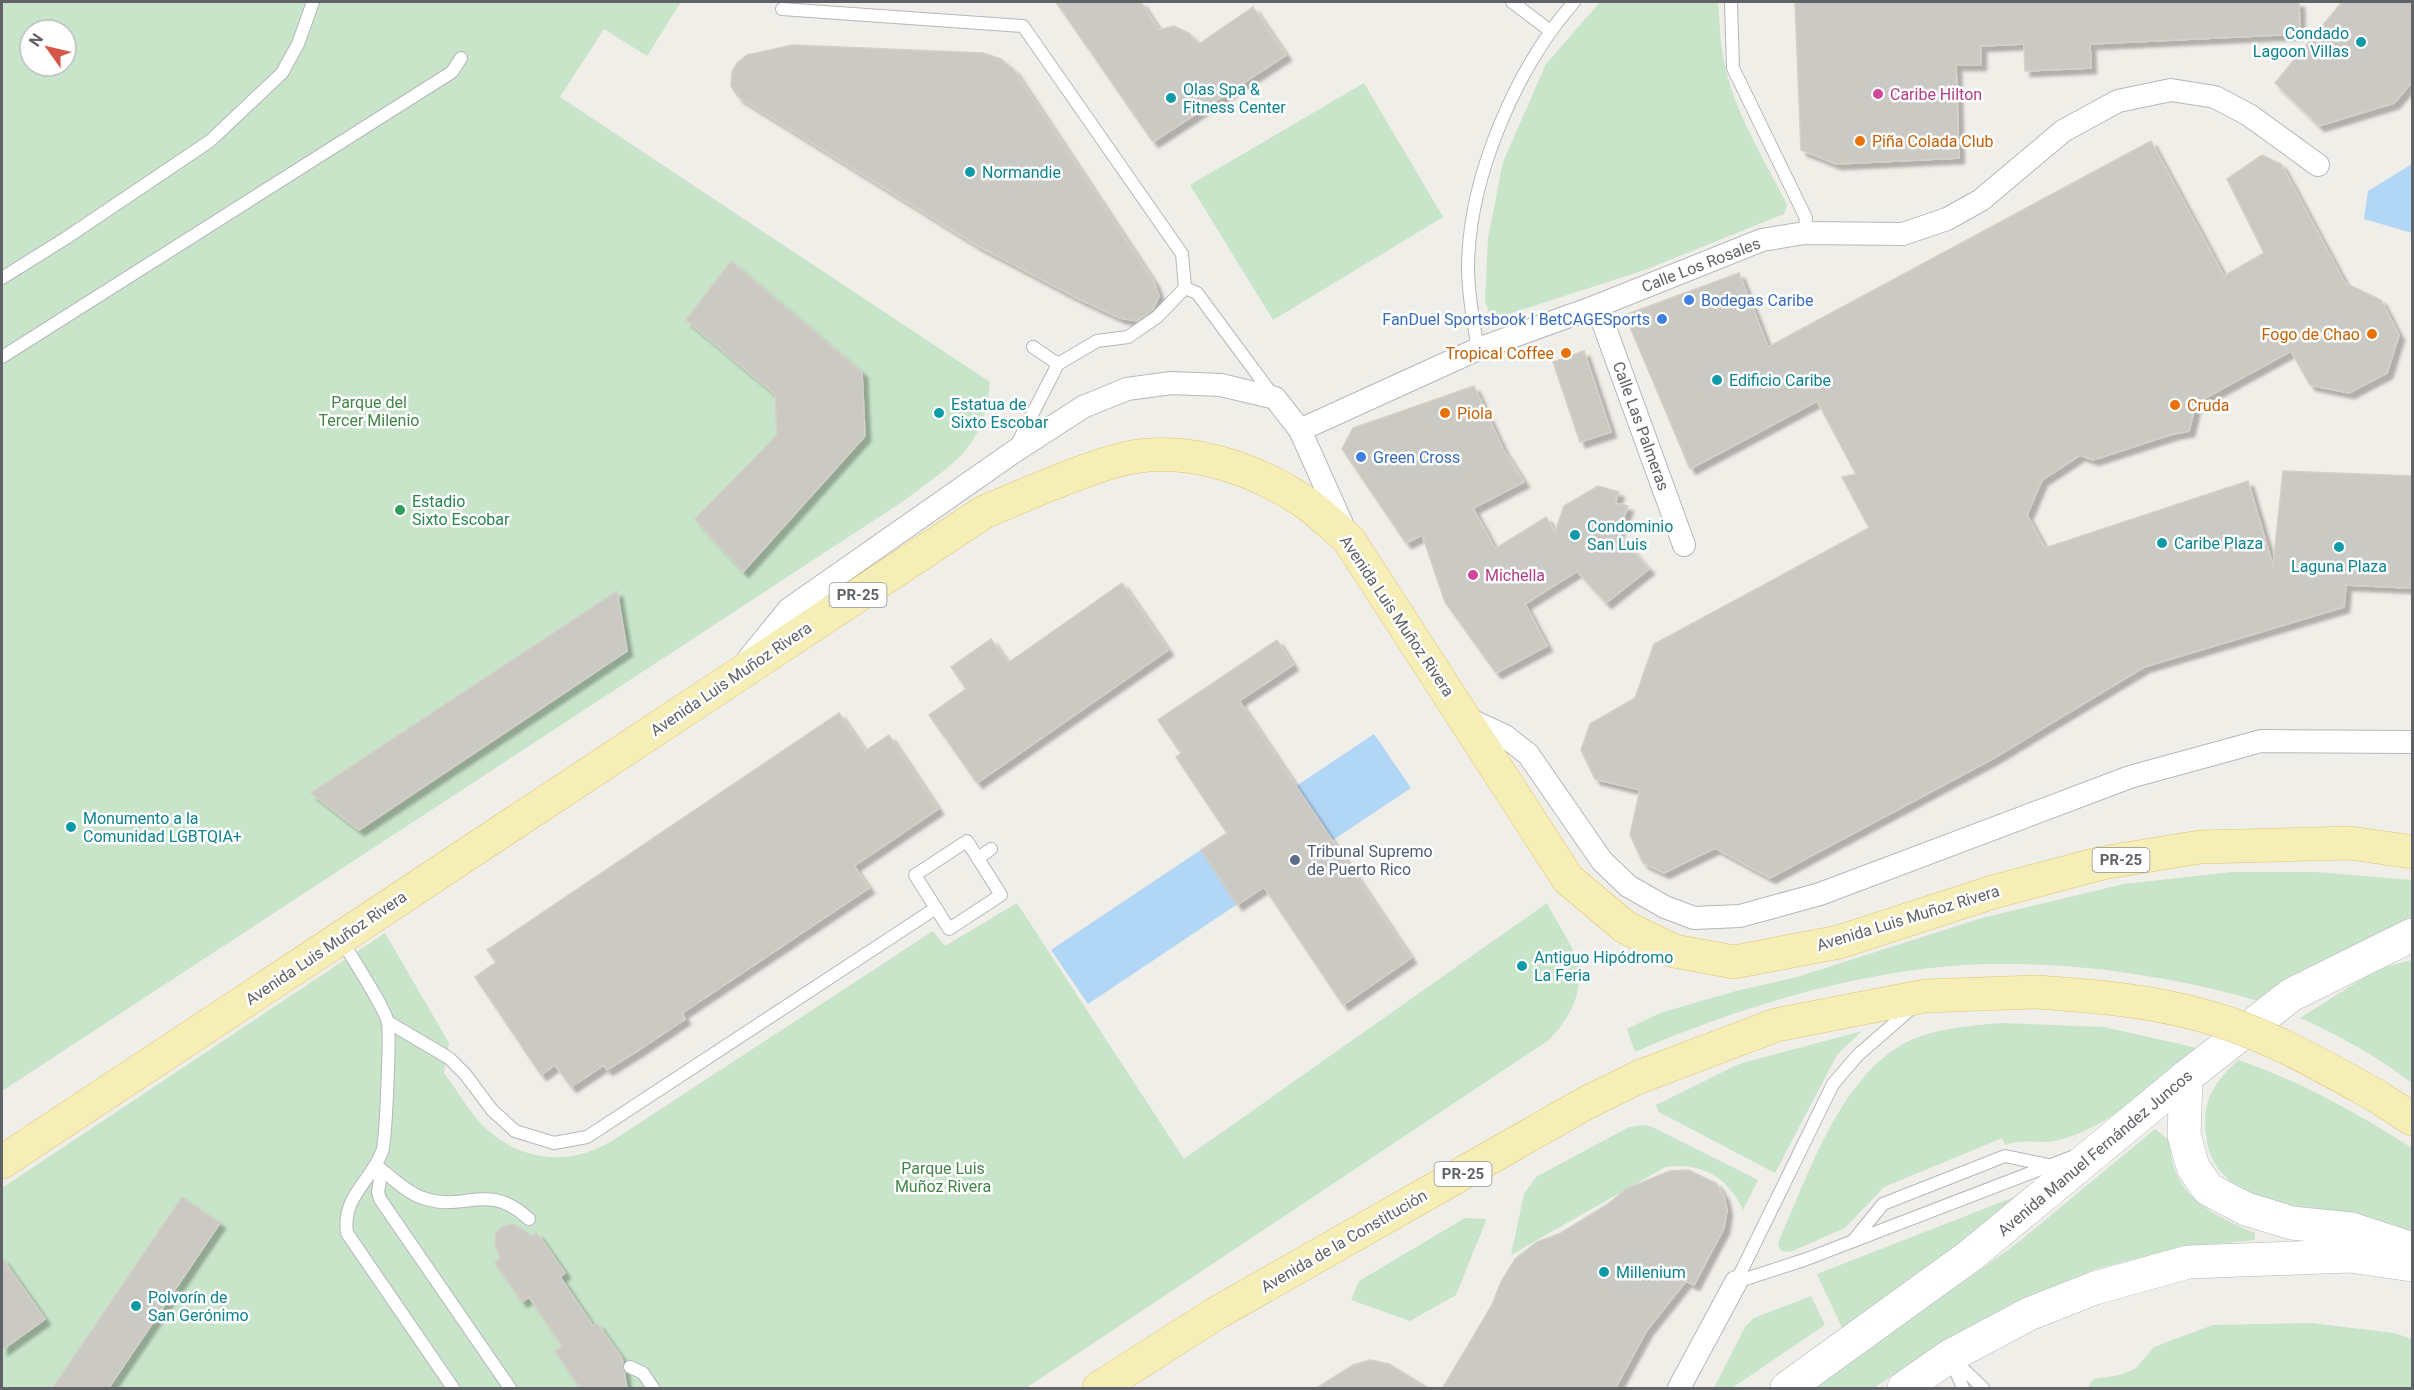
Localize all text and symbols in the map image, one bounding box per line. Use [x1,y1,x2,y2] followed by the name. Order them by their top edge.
[18,18,78,78] north arrow
[2253,24,2349,61] place label: Condado Lagoon Villas
[25,30,47,50] text: N
[2354,35,2368,49] marker: Condado Lagoon Villas
[1183,80,1286,117] place label: Olas Spa & Fitness Center
[1890,85,1982,104] place label: Caribe Hilton
[1871,87,1885,101] marker: Caribe Hilton
[1164,91,1178,105] marker: Olas Spa & Fitness Center
[1872,132,1993,151] place label: Piña Colada Club
[1853,134,1867,148] marker: Piña Colada Club
[982,163,1061,182] place label: Normandie
[963,165,977,179] marker: Normandie
[1639,234,1763,296] street label: Calle Los Rosales
[1701,291,1813,310] place label: Bodegas Caribe
[1682,293,1696,307] marker: Bodegas Caribe
[1382,310,1650,329] place label: FanDuel Sportsbook I BetCAGESports
[1655,312,1669,326] marker: FanDuel Sportsbook I BetCAGESports
[2262,325,2360,344] place label: Fogo de Chao
[2365,327,2379,341] marker: Fogo de Chao
[1445,344,1554,363] place label: Tropical Coffee
[1559,346,1573,360] marker: Tropical Coffee
[1609,359,1673,493] street label: Calle Las Palmeras
[1729,371,1831,390] place label: Edificio Caribe
[1710,373,1724,387] marker: Edificio Caribe
[319,393,419,430] park label: Parque del Tercer Milenio
[951,395,1049,432] place label: Estatua de Sixto Escobar
[2187,396,2229,415] place label: Cruda
[2168,398,2182,412] marker: Cruda
[1457,404,1493,423] place label: Piola
[932,406,946,420] marker: Estatua de Sixto Escobar
[1438,406,1452,420] marker: Piola
[1373,448,1460,467] place label: Green Cross
[1354,450,1368,464] marker: Green Cross
[412,492,510,529] place label: Estadio Sixto Escobar
[393,503,407,517] marker: Estadio Sixto Escobar
[1587,517,1673,554] place label: Condominio San Luis
[1568,528,1582,542] marker: Condominio San Luis
[1336,532,1458,700] street label: Avenida Luis Muñoz Rivera
[2174,534,2263,553] place label: Caribe Plaza
[2155,536,2169,550] marker: Caribe Plaza
[2332,540,2346,554] marker: Laguna Plaza
[2291,557,2387,576] place label: Laguna Plaza
[1485,566,1545,585] place label: Michella
[1466,568,1480,582] marker: Michella
[830,583,886,607] road number: PR-25
[647,618,815,740] street label: Avenida Luis Muñoz Rivera
[83,809,242,846] place label: Monumento a la Comunidad LGBTQIA+
[64,820,78,834] marker: Monumento a la Comunidad LGBTQIA+
[1307,842,1433,879] place label: Tribunal Supremo de Puerto Rico
[2092,848,2150,872] road number: PR-25
[1288,853,1302,867] marker: Tribunal Supremo de Puerto Rico
[1814,881,2002,955] street label: Avenida Luis Muñoz Rivera
[242,887,410,1009] street label: Avenida Luis Muñoz Rivera
[1534,948,1673,985] place label: Antiguo Hipódromo La Feria
[1515,959,1529,973] marker: Antiguo Hipódromo La Feria
[1994,1066,2196,1240] street label: Avenida Manuel Fernández Juncos
[895,1159,991,1196] park label: Parque Luis Muñoz Rivera
[1434,1162,1492,1186] road number: PR-25
[1258,1186,1430,1296] street label: Avenida de la Constitución
[1616,1263,1686,1282] place label: Millenium
[1597,1265,1611,1279] marker: Millenium
[148,1288,249,1325] place label: Polvorín de San Gerónimo
[129,1299,143,1313] marker: Polvorín de San Gerónimo

